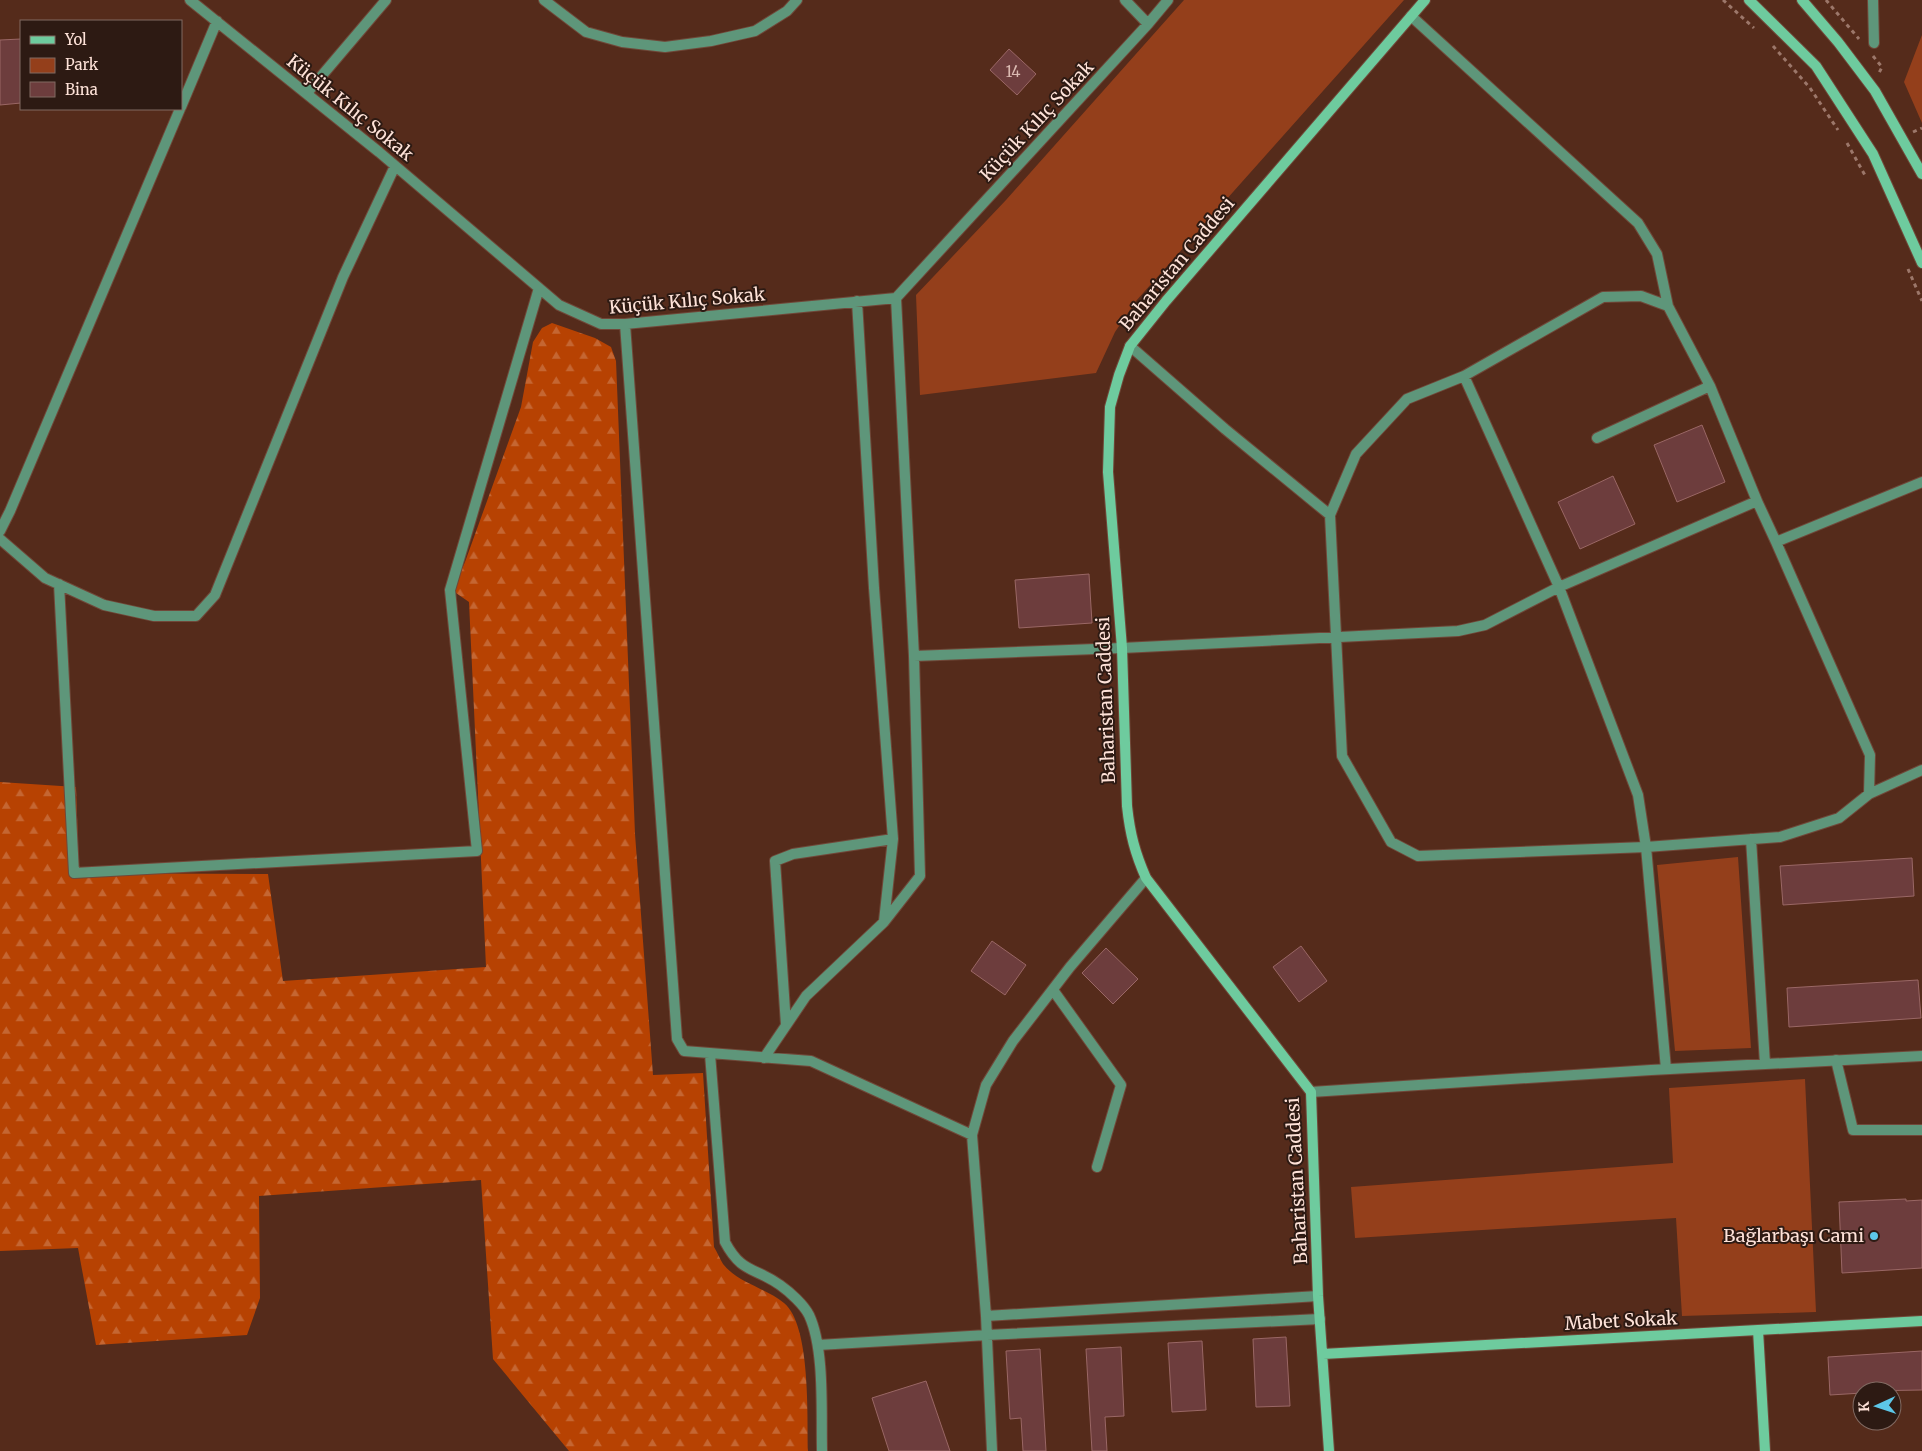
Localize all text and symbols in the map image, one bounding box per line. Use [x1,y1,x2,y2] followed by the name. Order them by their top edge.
[20,20,182,110] legend
[64,30,87,49] text: Yol
[282,49,419,166] street label: Küçük Kılıç Sokak
[65,55,99,74] text: Park
[975,55,1099,186] street label: Küçük Kılıç Sokak
[1005,62,1021,81] house number: 14
[65,80,98,99] text: Bina
[1114,192,1239,335] street label: Baharistan Caddesi
[608,282,767,319] street label: Küçük Kılıç Sokak
[1091,616,1120,784] street label: Baharistan Caddesi
[1281,1097,1312,1265] street label: Baharistan Caddesi
[1723,1224,1864,1247] place label: Bağlarbaşı Cami
[1868,1230,1880,1242] marker: Bağlarbaşı Cami
[1564,1306,1679,1335] street label: Mabet Sokak
[1852,1381,1902,1431] north arrow
[1855,1400,1873,1412] text: K

